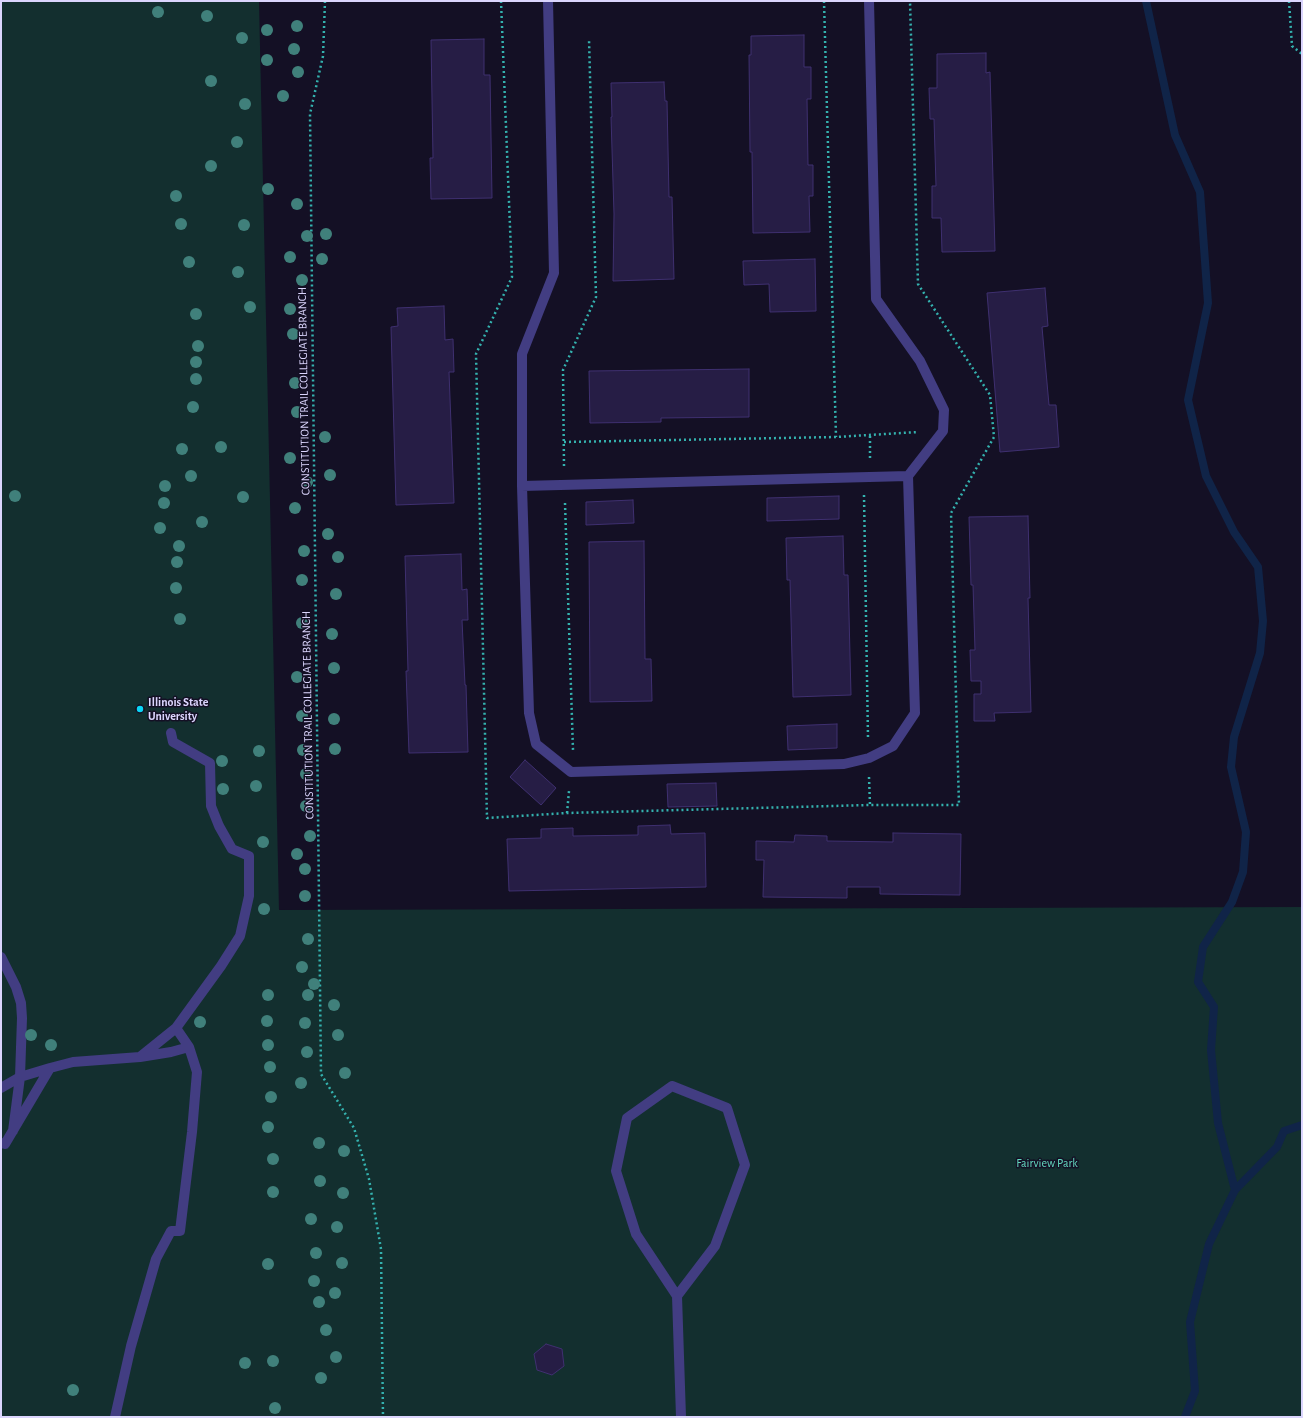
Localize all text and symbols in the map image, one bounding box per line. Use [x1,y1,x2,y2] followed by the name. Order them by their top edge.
[295,287,313,495] street label: CONSTITUTION TRAIL COLLEGIATE BRANCH
[299,611,317,819] street label: CONSTITUTION TRAIL COLLEGIATE BRANCH
[148,695,208,723] place label: Illinois State University
[135,704,145,714] marker: Illinois State University
[1016,1156,1078,1170] park label: Fairview Park

